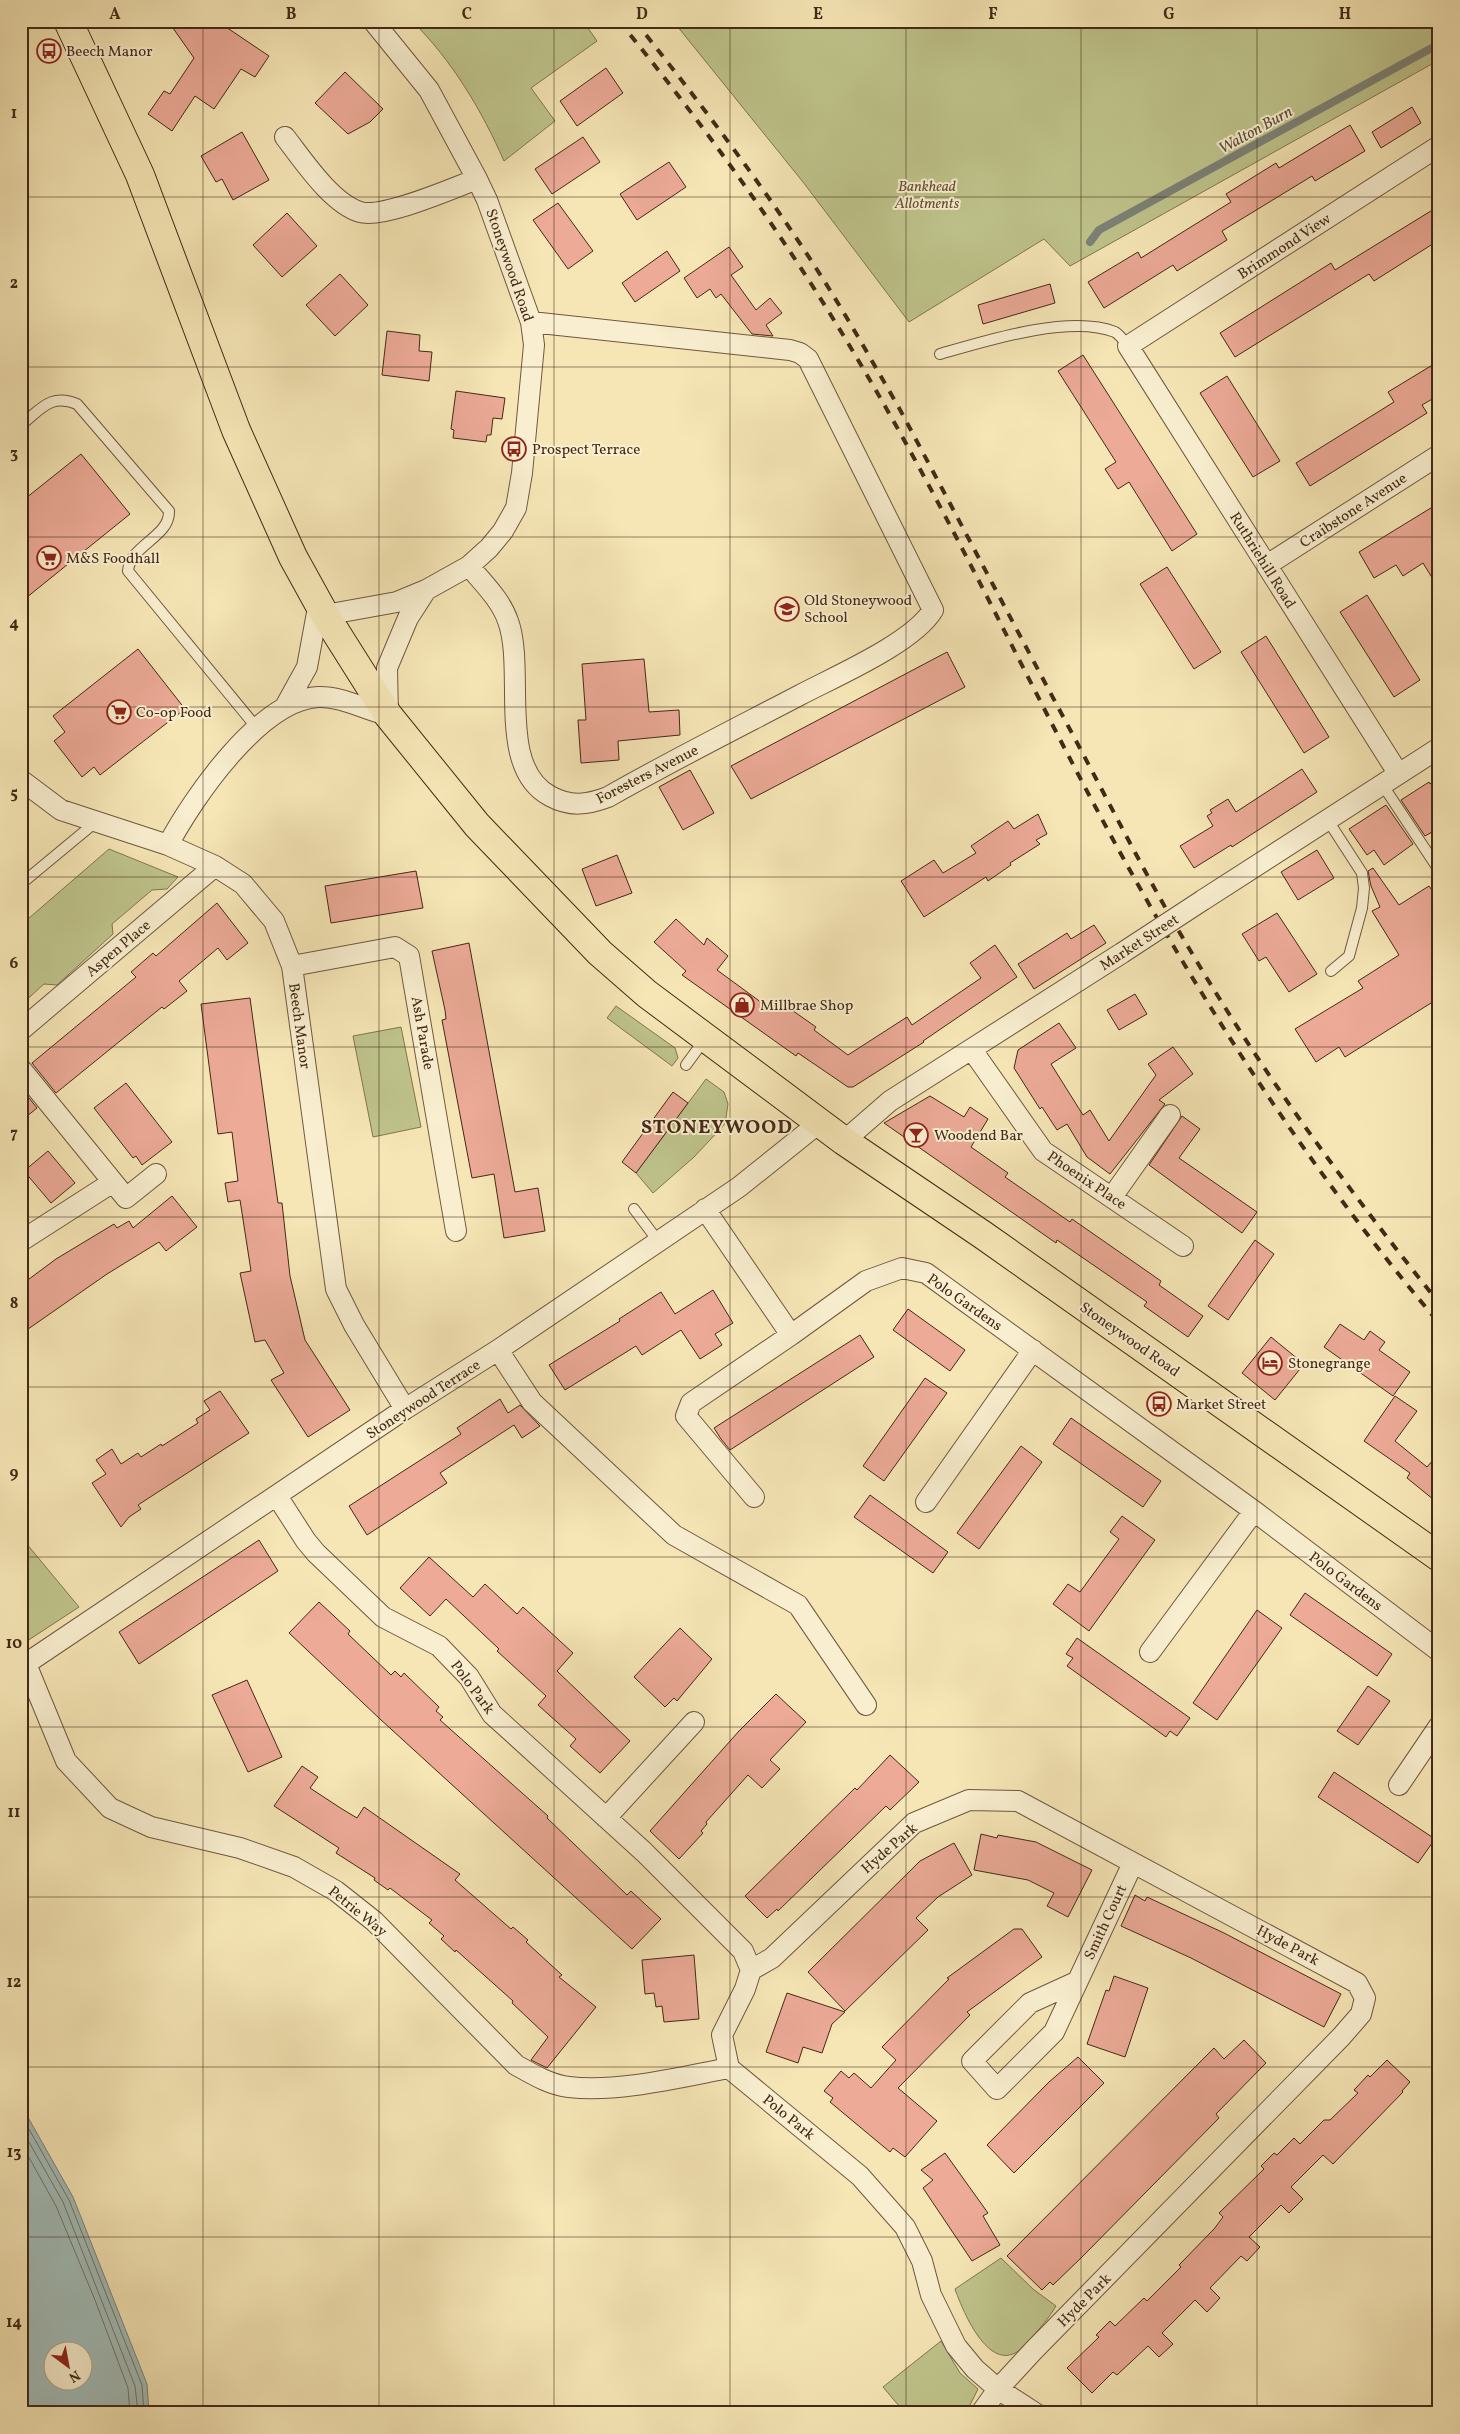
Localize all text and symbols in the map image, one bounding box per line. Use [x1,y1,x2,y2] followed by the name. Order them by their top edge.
[109,4,121,26] text: A
[286,4,297,26] text: B
[462,4,472,26] text: C
[636,4,648,26] text: D
[813,4,823,26] text: E
[988,4,998,26] text: F
[1163,4,1175,26] text: G
[1339,4,1351,26] text: H
[36,38,62,64] bus stop icon: Beech Manor
[66,42,153,63] place label: Beech Manor
[1215,101,1297,160] water label: Walton Burn
[11,103,17,125] text: 1
[894,177,960,215] park label: Bankhead Allotments
[479,206,538,325] street label: Stoneywood Road
[1234,209,1336,285] street label: Brimmond View
[10,273,18,295] text: 2
[501,436,527,462] bus stop icon: Prospect Terrace
[532,440,640,461] place label: Prospect Terrace
[10,443,18,465] text: 3
[1296,469,1412,554] street label: Craibstone Avenue
[1224,509,1300,613] street label: Ruthriehill Road
[36,545,62,571] supermarket icon: M&S Foodhall
[66,549,160,570] place label: M&S Foodhall
[804,591,912,629] place label: Old Stoneywood School
[774,596,800,622] school or university icon: Old Stoneywood School
[9,613,19,635] text: 4
[106,699,132,725] supermarket icon: Co-op Food
[136,703,212,724] place label: Co-op Food
[593,740,703,810] street label: Foresters Avenue
[10,783,18,805] text: 5
[1096,910,1183,977] street label: Market Street
[82,916,156,983] street label: Aspen Place
[10,953,19,975] text: 6
[282,982,315,1070] street label: Beech Manor
[729,992,755,1018] shop icon: Millbrae Shop
[405,995,438,1072] street label: Ash Parade
[760,996,853,1017] place label: Millbrae Shop
[641,1114,793,1142] district label: STONEYWOOD
[903,1122,929,1148] bar icon: Woodend Bar
[10,1123,18,1145] text: 7
[934,1126,1023,1147] place label: Woodend Bar
[1042,1147,1130,1216] street label: Phoenix Place
[922,1270,1006,1337] street label: Polo Gardens
[10,1293,18,1315] text: 8
[1075,1298,1184,1383] street label: Stoneywood Road
[1257,1350,1283,1376] hotel icon: Stonegrange
[1288,1354,1371,1375] place label: Stonegrange
[363,1355,485,1445] street label: Stoneywood Terrace
[1146,1391,1172,1417] bus stop icon: Market Street
[1176,1395,1266,1416] place label: Market Street
[10,1463,19,1485] text: 9
[1304,1548,1386,1617] street label: Polo Gardens
[6,1633,22,1655] text: 10
[445,1657,499,1719] street label: Polo Park
[8,1802,20,1824] text: 11
[857,1819,923,1880] street label: Hyde Park
[1080,1881,1133,1964] street label: Smith Court
[323,1882,391,1942] street label: Petrie Way
[1252,1921,1322,1972] street label: Hyde Park
[7,1972,21,1994] text: 12
[757,2090,819,2146] street label: Polo Park
[7,2142,21,2164] text: 13
[1053,2269,1117,2333] street label: Hyde Park
[6,2312,22,2334] text: 14
[42,2342,92,2392] north arrow
[65,2365,83,2387] text: N

